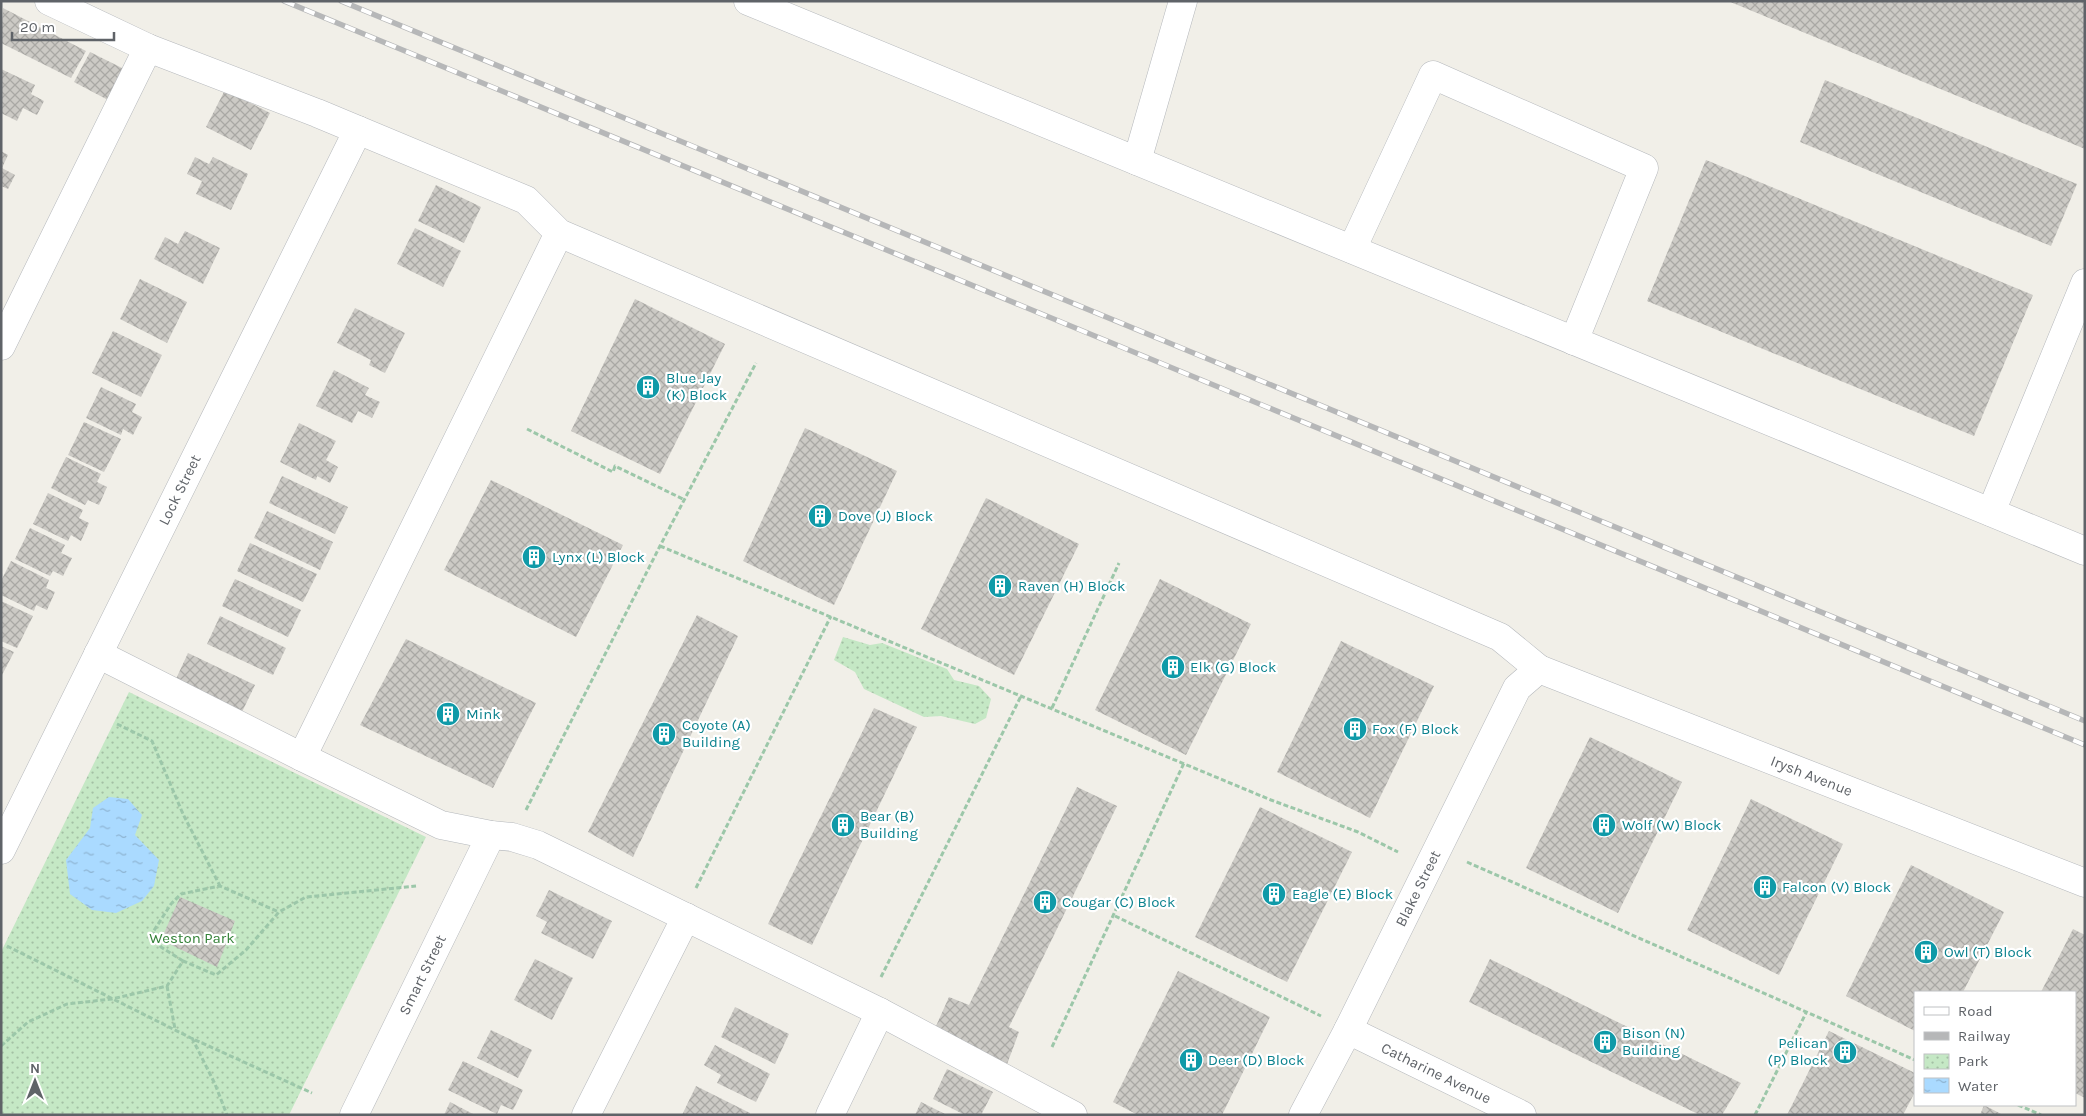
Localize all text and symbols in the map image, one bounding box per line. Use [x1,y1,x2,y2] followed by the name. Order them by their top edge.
[12,10,115,42] scale bar
[20,18,55,36] text: 20 m
[666,369,727,404] place label: Blue Jay (K) Block
[635,374,661,400] building icon: Blue Jay (K) Block
[155,451,205,528] street label: Lock Street
[807,503,833,529] building icon: Dove (J) Block
[838,507,933,525] place label: Dove (J) Block
[521,544,547,570] building icon: Lynx (L) Block
[552,548,645,566] place label: Lynx (L) Block
[987,573,1013,599] building icon: Raven (H) Block
[1018,577,1125,595] place label: Raven (H) Block
[1160,654,1186,680] building icon: Elk (G) Block
[1190,658,1276,676] place label: Elk (G) Block
[435,701,461,727] building icon: Mink
[466,705,501,723] place label: Mink
[682,716,751,751] place label: Coyote (A) Building
[1342,716,1368,742] building icon: Fox (F) Block
[1372,720,1459,738] place label: Fox (F) Block
[651,721,677,747] building icon: Coyote (A) Building
[1768,752,1855,800] street label: Irysh Avenue
[860,807,918,842] place label: Bear (B) Building
[830,812,856,838] building icon: Bear (B) Building
[1591,812,1617,838] building icon: Wolf (W) Block
[1622,816,1722,834] place label: Wolf (W) Block
[1392,847,1444,930] street label: Blake Street
[1752,874,1778,900] building icon: Falcon (V) Block
[1782,878,1891,896] place label: Falcon (V) Block
[1261,881,1287,907] building icon: Eagle (E) Block
[1292,885,1393,903] place label: Eagle (E) Block
[1032,889,1058,915] building icon: Cougar (C) Block
[1062,893,1176,911] place label: Cougar (C) Block
[149,929,235,947] park label: Weston Park
[395,931,450,1018] street label: Smart Street
[1913,939,1939,965] building icon: Owl (T) Block
[1944,943,2032,961] place label: Owl (T) Block
[1914,991,2076,1106] legend
[1958,1002,1993,1020] text: Road
[1622,1024,1685,1059] place label: Bison (N) Building
[1958,1027,2010,1045] text: Railway
[1592,1029,1618,1055] building icon: Bison (N) Building
[1768,1034,1828,1069] place label: Pelican (P) Block
[1378,1039,1494,1107] street label: Catharine Avenue
[1832,1039,1858,1065] building icon: Pelican (P) Block
[1178,1047,1204,1073] building icon: Deer (D) Block
[1208,1051,1304,1069] place label: Deer (D) Block
[1958,1052,1988,1070] text: Park
[10,1056,60,1106] north arrow
[30,1060,40,1077] text: N
[1958,1077,1999,1095] text: Water

